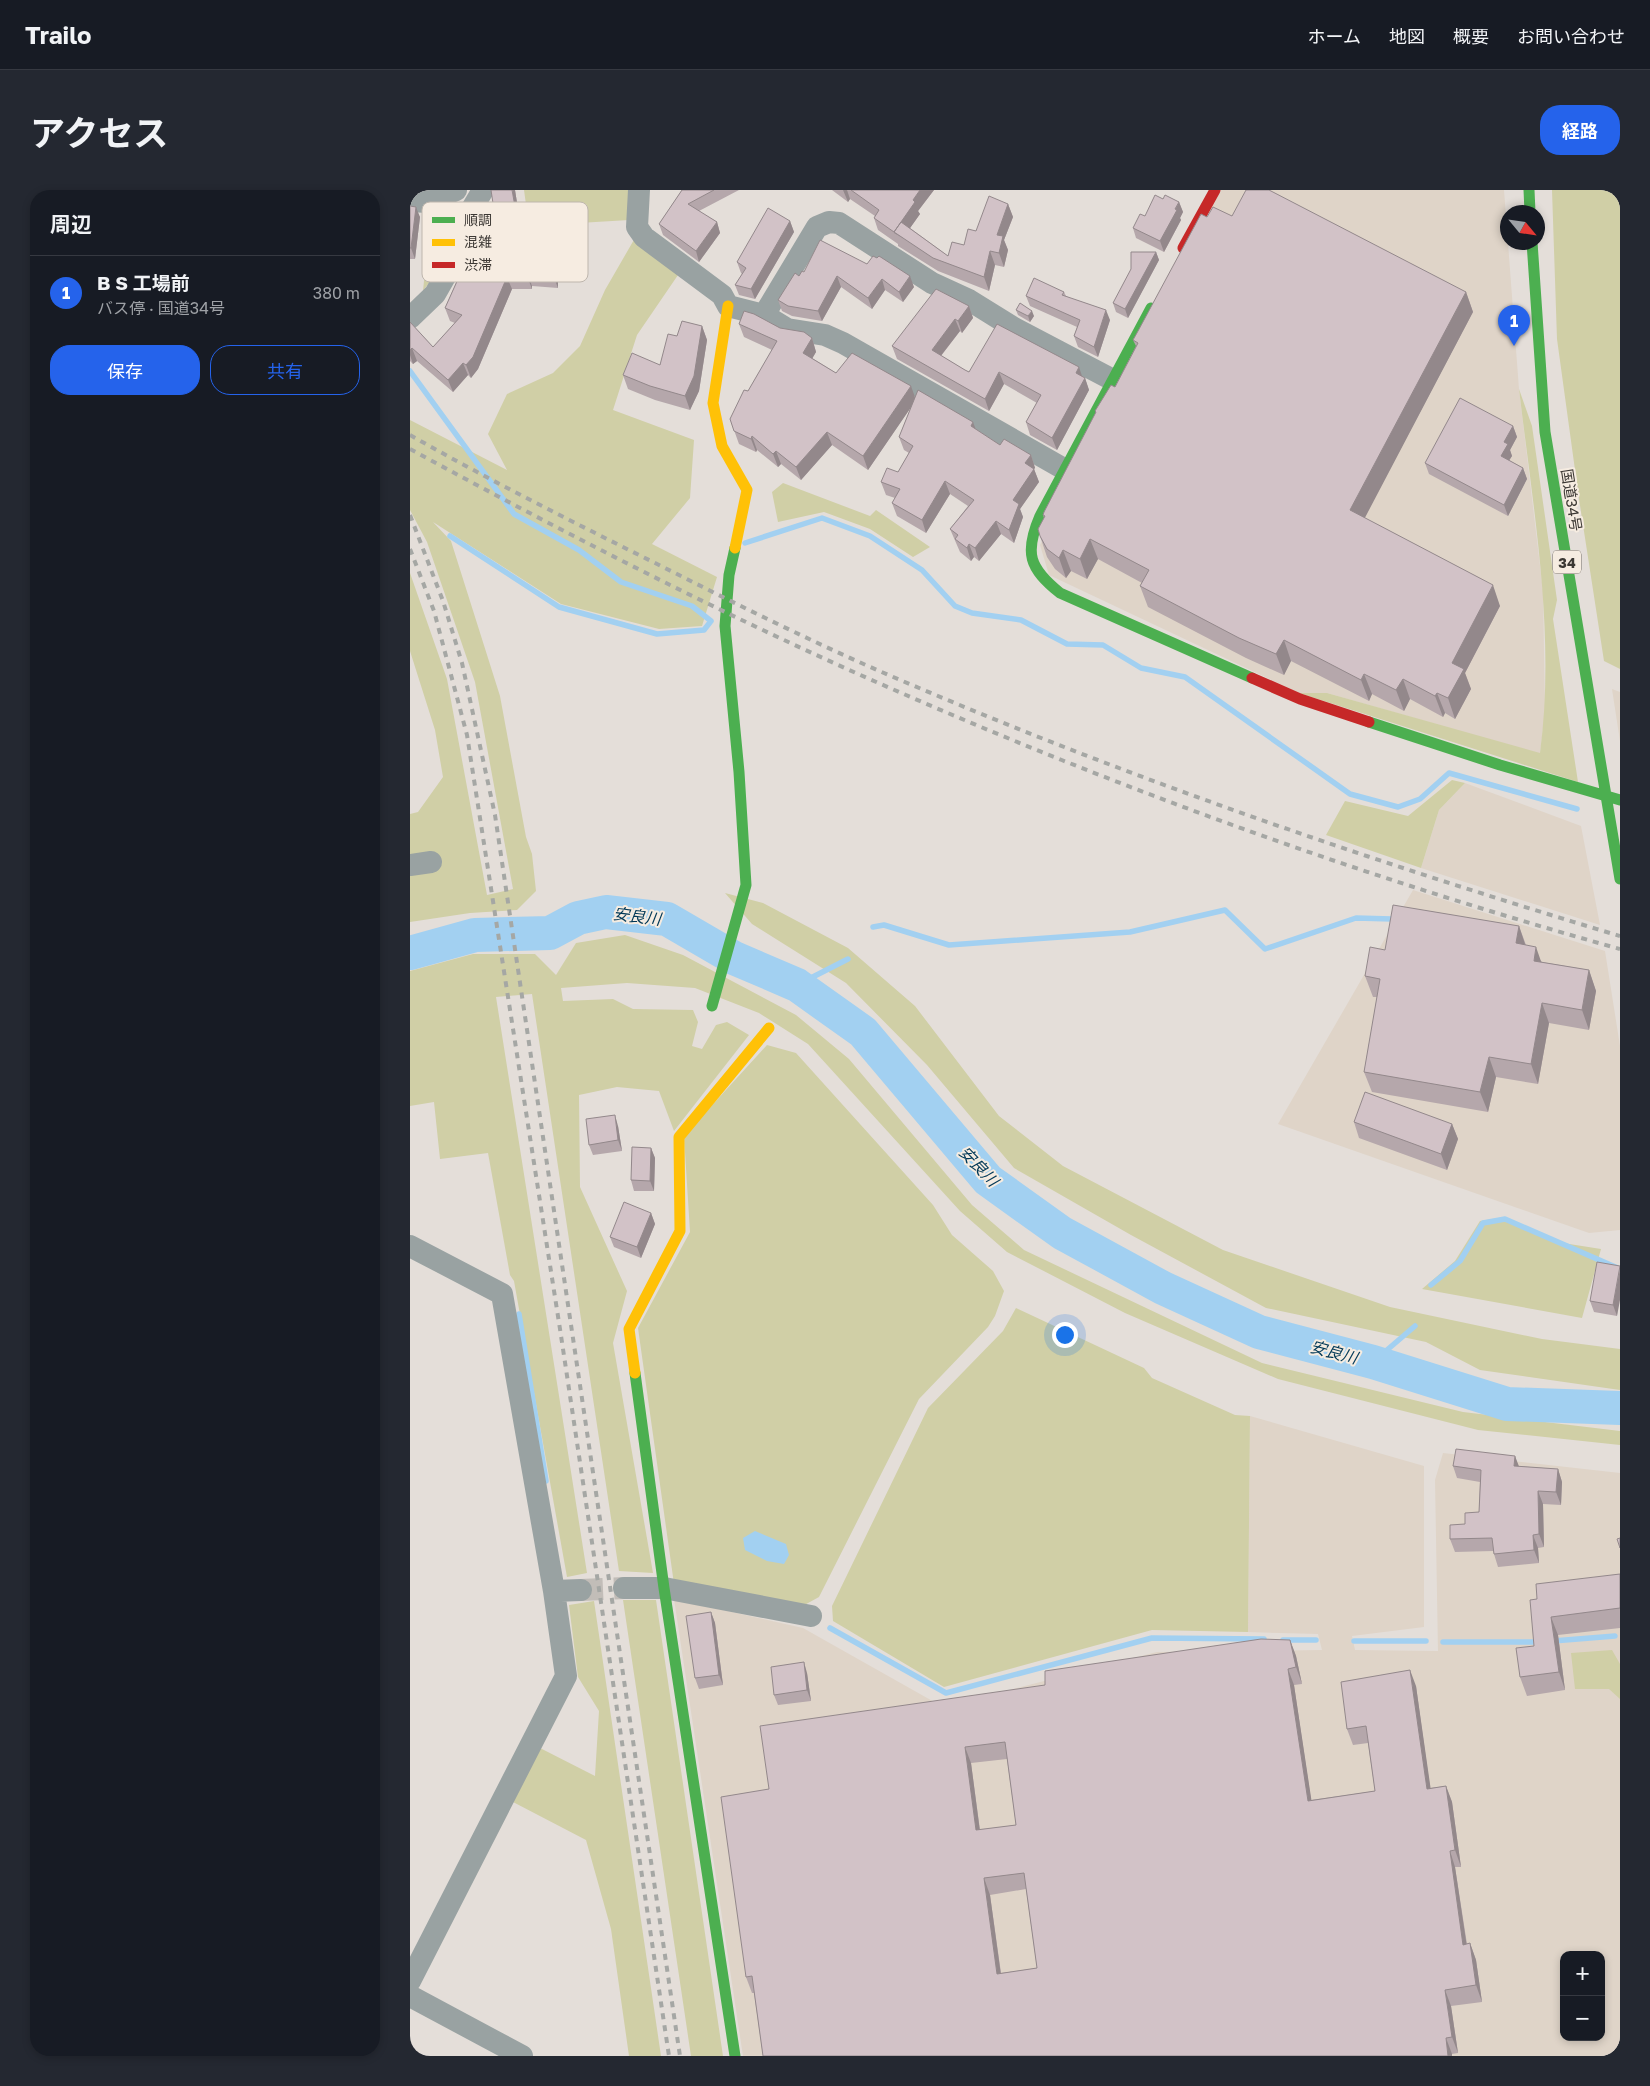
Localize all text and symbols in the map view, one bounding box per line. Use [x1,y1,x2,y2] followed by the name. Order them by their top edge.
[25,20,91,49] text: Trailo
[1308,25,1361,47] text: ホーム
[1389,25,1425,47] text: 地図
[1453,25,1489,47] text: 概要
[1517,25,1625,47] text: お問い合わせ
[1540,105,1620,155] button: 経路
[30,112,168,154] text: アクセス
[422,202,588,282] legend
[1500,205,1545,250] north arrow
[50,211,92,237] text: 周辺
[464,211,492,228] text: 順調
[464,233,492,250] text: 混雑
[464,256,492,273] text: 渋滞
[97,271,190,294] text: B S 工場前
[62,283,70,303] text: 1
[313,283,360,303] text: 380 m
[97,298,225,318] text: バス停 · 国道34号
[1498,305,1530,346] pin: 1
[50,345,200,395] button: 保存
[210,345,360,395] button: 共有
[1558,468,1586,532] street label: 国道34号
[1553,551,1581,574] road number: 34
[612,903,664,929] water label: 安良川
[955,1142,1004,1192] water label: 安良川
[1052,1322,1078,1348] your location
[1308,1336,1362,1368] water label: 安良川
[1560,1951,1605,2041] map controls
[1560,1951,1605,1996] button: +
[1560,1996,1605,2041] button: −

